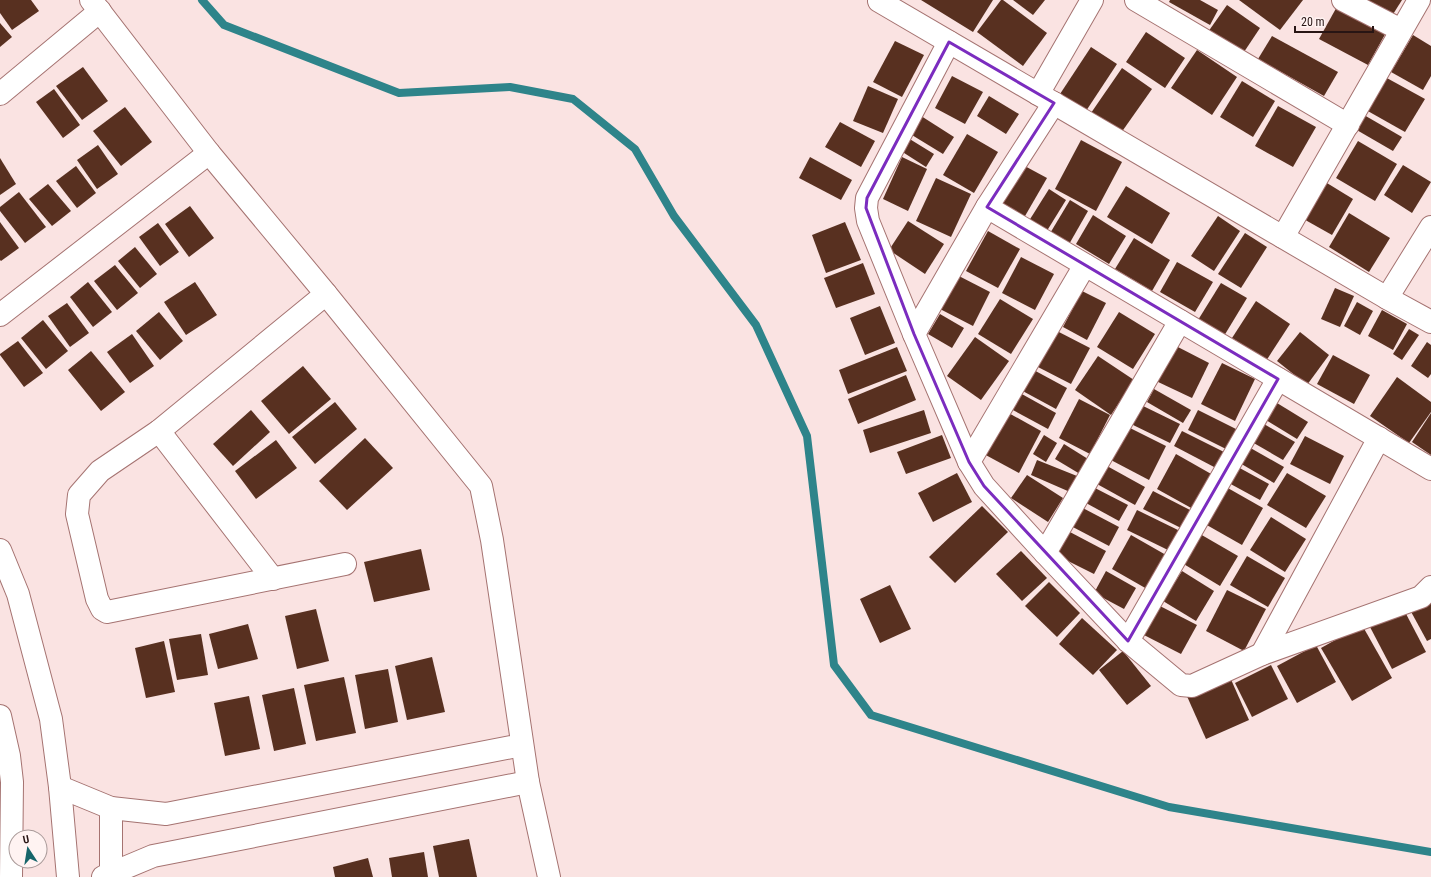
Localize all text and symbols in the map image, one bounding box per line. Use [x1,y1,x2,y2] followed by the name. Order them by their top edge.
[1295,8,1373,34] scale bar
[1301,15,1325,29] text: 20 m
[8,829,48,869] north arrow
[22,833,30,847] text: U

